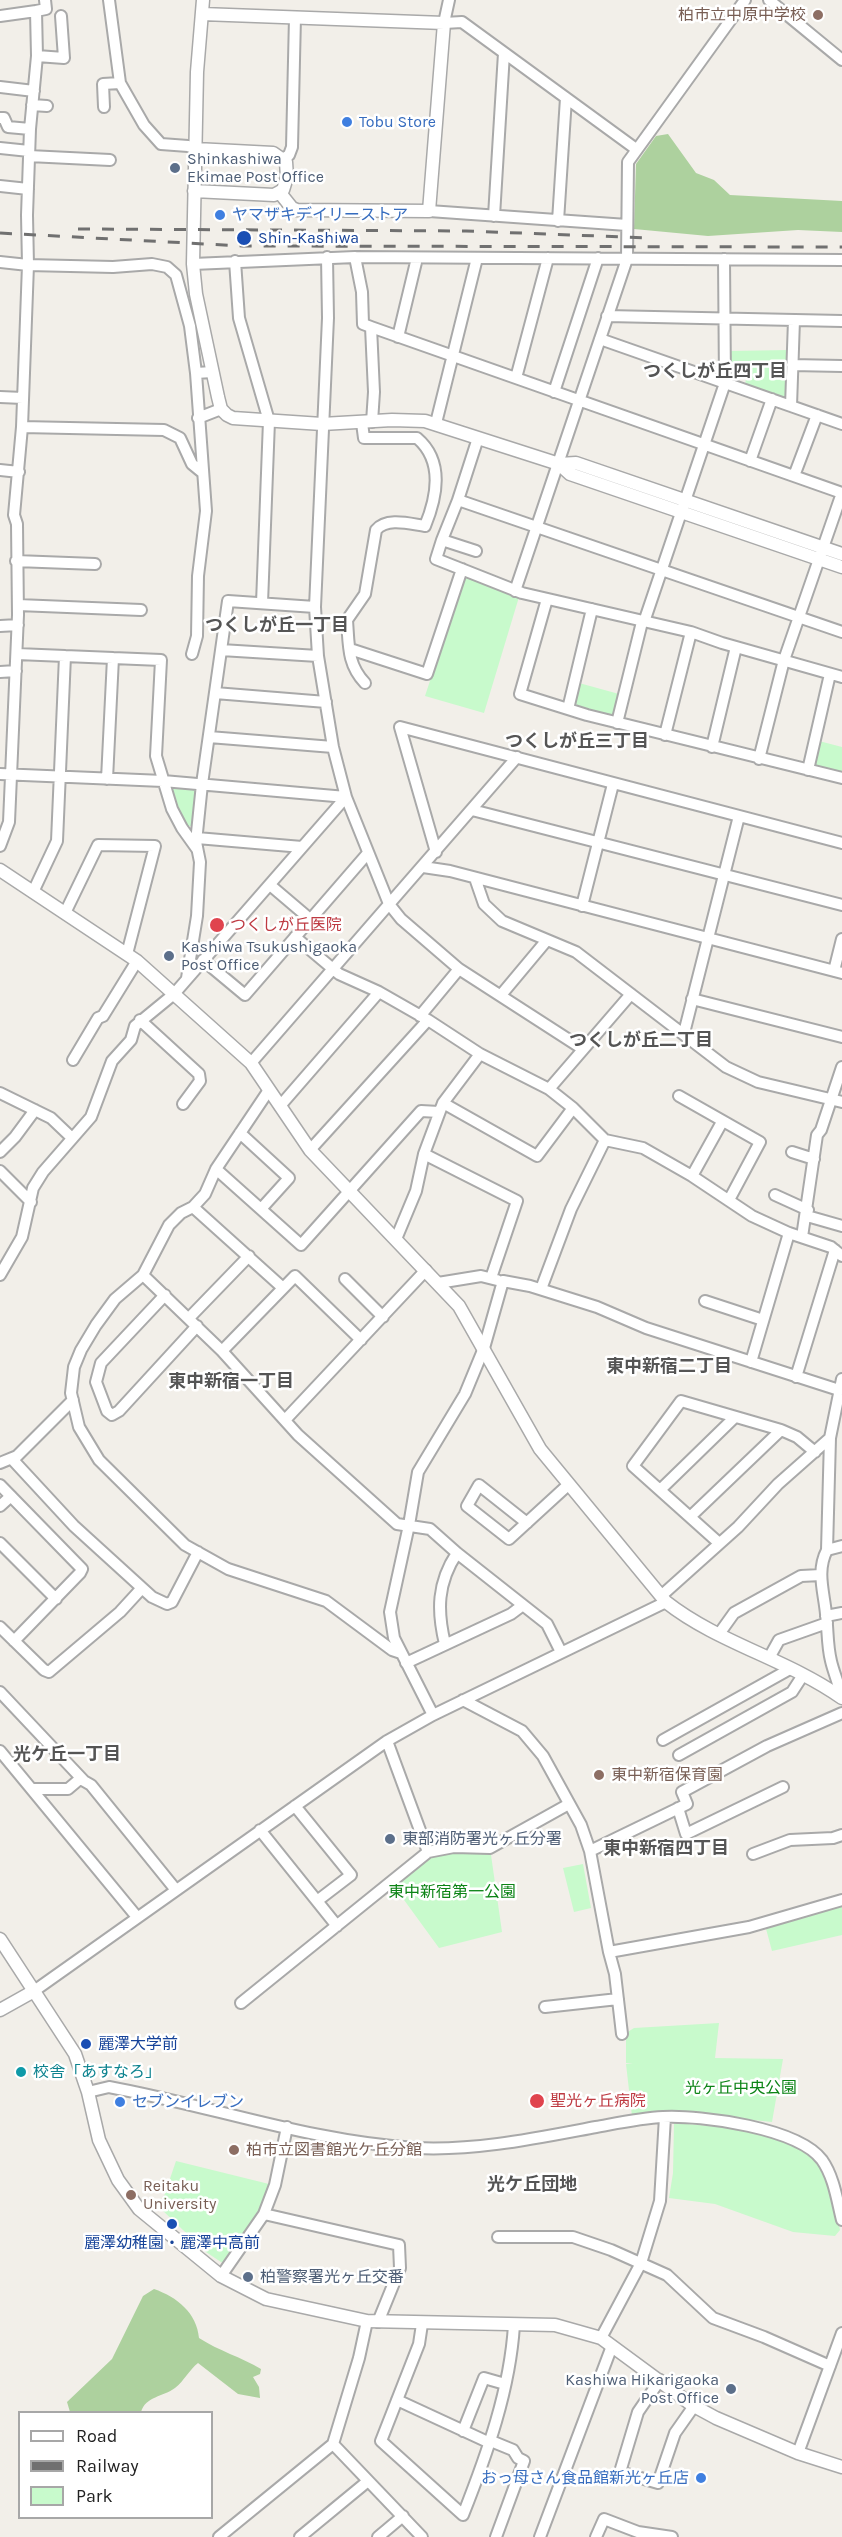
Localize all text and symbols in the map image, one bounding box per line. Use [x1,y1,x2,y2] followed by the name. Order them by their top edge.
[678,5,806,25] place label: 柏市立中原中学校
[811,8,825,22] marker: 柏市立中原中学校
[359,112,436,132] place label: Tobu Store
[340,115,354,129] marker: Tobu Store
[187,149,324,187] place label: Shinkashiwa Ekimae Post Office
[168,161,182,175] marker: Shinkashiwa Ekimae Post Office
[232,205,408,225] place label: ヤマザキデイリーストア
[213,208,227,222] marker: ヤマザキデイリーストア
[258,228,359,248] place label: Shin-Kashiwa
[235,229,253,247] marker: Shin-Kashiwa
[643,361,787,383] district label: つくしが丘四丁目
[205,615,349,637] district label: つくしが丘一丁目
[505,731,649,753] district label: つくしが丘三丁目
[230,915,342,935] place label: つくしが丘医院
[208,916,226,934] marker: つくしが丘医院
[181,937,357,975] place label: Kashiwa Tsukushigaoka Post Office
[162,949,176,963] marker: Kashiwa Tsukushigaoka Post Office
[569,1030,713,1052] district label: つくしが丘二丁目
[606,1356,732,1378] district label: 東中新宿二丁目
[168,1371,294,1393] district label: 東中新宿一丁目
[13,1744,121,1766] district label: 光ケ丘一丁目
[611,1765,723,1785] place label: 東中新宿保育園
[592,1768,606,1782] marker: 東中新宿保育園
[402,1829,562,1849] place label: 東部消防署光ヶ丘分署
[383,1832,397,1846] marker: 東部消防署光ヶ丘分署
[603,1838,729,1860] district label: 東中新宿四丁目
[388,1882,516,1902] park label: 東中新宿第一公園
[98,2034,178,2054] place label: 麗澤大学前
[79,2037,93,2051] marker: 麗澤大学前
[33,2062,161,2082] place label: 校舎「あすなろ」
[14,2065,28,2079] marker: 校舎「あすなろ」
[685,2078,797,2098] park label: 光ヶ丘中央公園
[550,2091,646,2111] place label: 聖光ヶ丘病院
[132,2092,244,2112] place label: セブンイレブン
[528,2092,546,2110] marker: 聖光ヶ丘病院
[113,2095,127,2109] marker: セブンイレブン
[246,2140,422,2160] place label: 柏市立図書館光ケ丘分館
[227,2143,241,2157] marker: 柏市立図書館光ケ丘分館
[487,2174,577,2196] district label: 光ケ丘団地
[143,2176,217,2214] place label: Reitaku University
[124,2188,138,2202] marker: Reitaku University
[165,2217,179,2231] marker: 麗澤幼稚園・麗澤中高前
[84,2233,260,2253] place label: 麗澤幼稚園・麗澤中高前
[260,2267,404,2287] place label: 柏警察署光ヶ丘交番
[241,2270,255,2284] marker: 柏警察署光ヶ丘交番
[565,2370,719,2408] place label: Kashiwa Hikarigaoka Post Office
[724,2382,738,2396] marker: Kashiwa Hikarigaoka Post Office
[18,2411,213,2519] legend
[76,2425,117,2447] text: Road
[76,2455,139,2477] text: Railway
[481,2468,689,2488] place label: おっ母さん食品館新光ヶ丘店
[694,2471,708,2485] marker: おっ母さん食品館新光ヶ丘店
[76,2485,113,2507] text: Park

